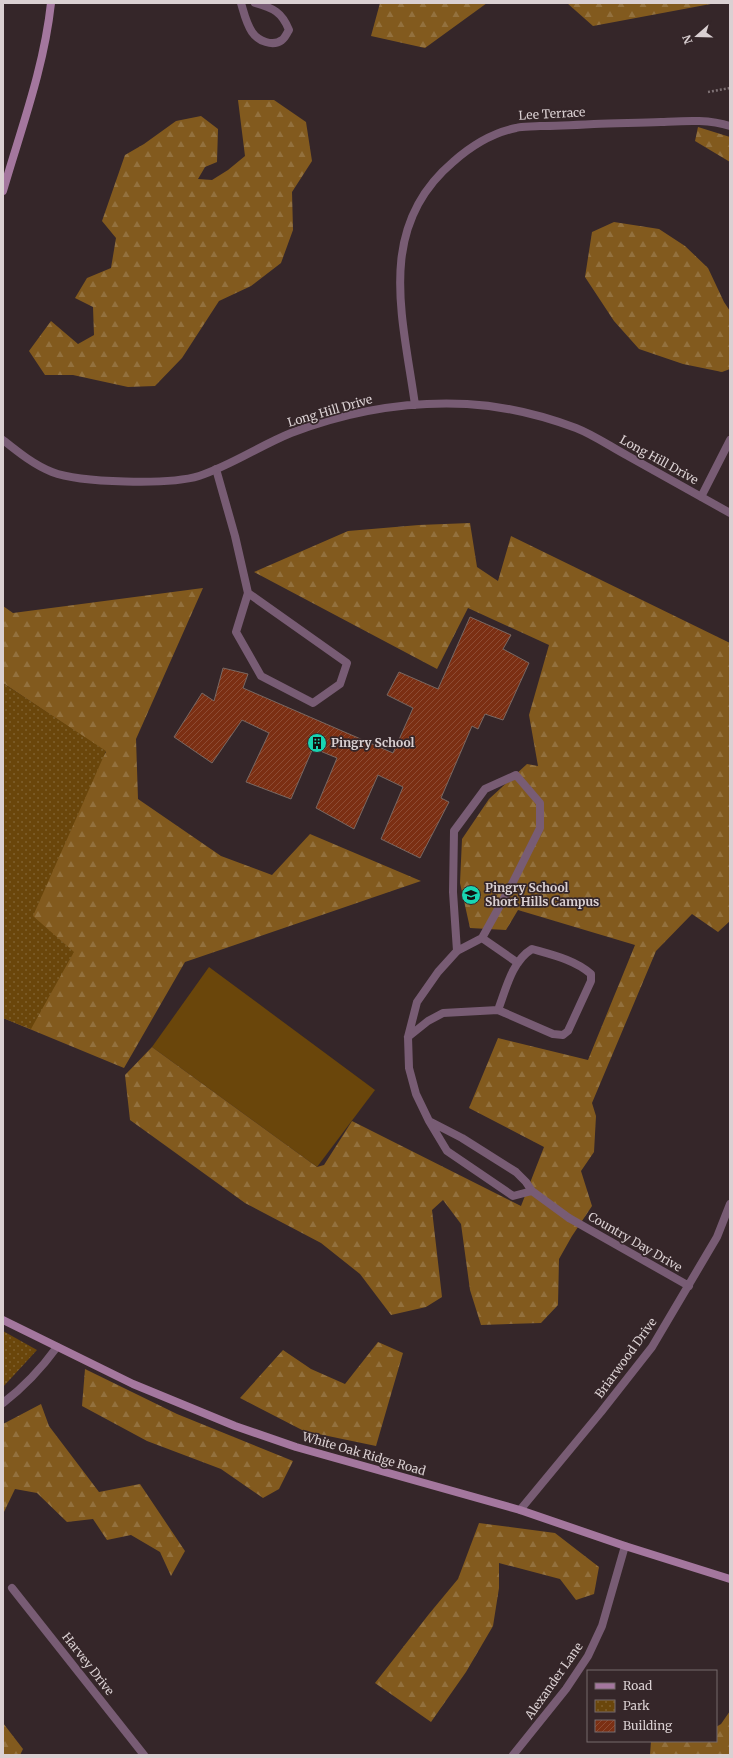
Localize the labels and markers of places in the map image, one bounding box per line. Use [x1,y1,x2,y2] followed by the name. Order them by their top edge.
[306,732,328,754] building icon: Pingry School
[331,735,414,750] place label: Pingry School
[485,880,599,909] place label: Pingry School Short Hills Campus
[460,884,482,906] school or university icon: Pingry School Short Hills Campus

